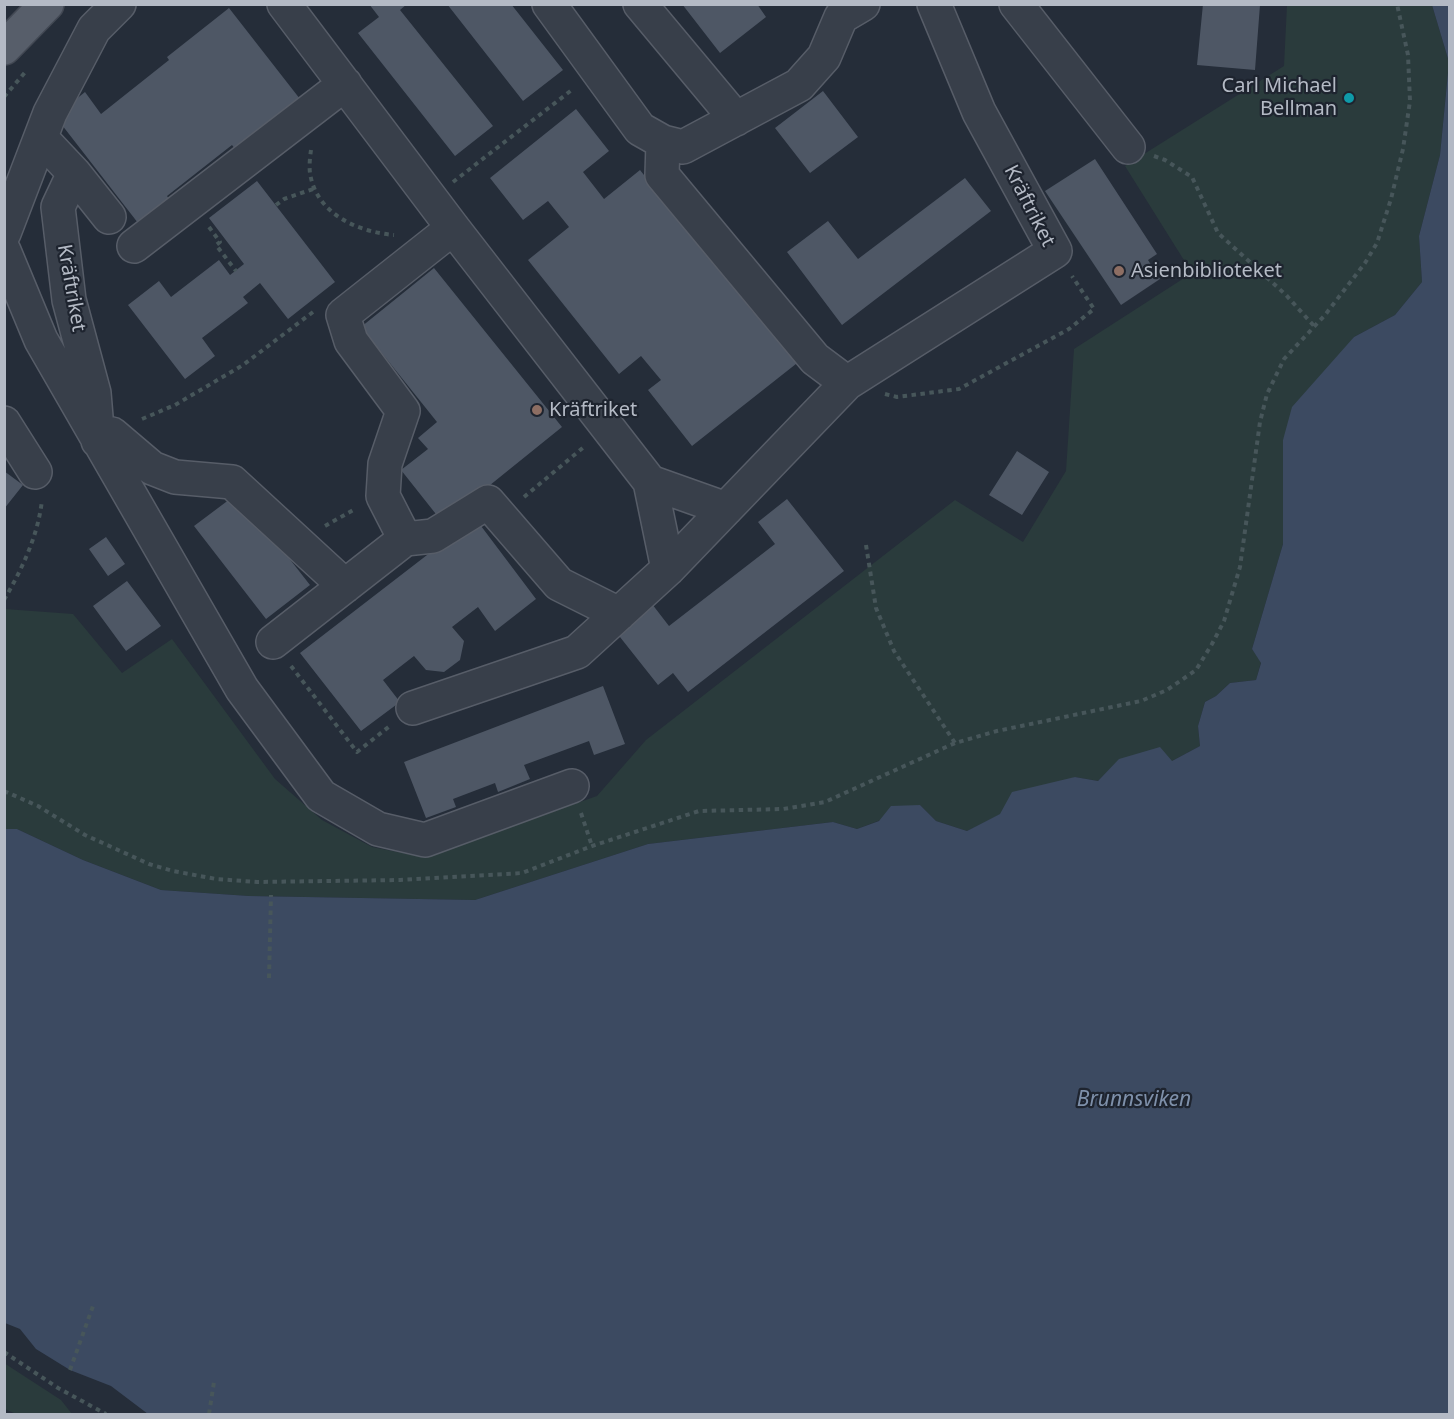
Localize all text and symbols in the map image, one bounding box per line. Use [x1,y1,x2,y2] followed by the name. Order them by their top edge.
[1222,74,1337,121] place label: Carl Michael Bellman
[1342,91,1356,105] marker: Carl Michael Bellman
[998,161,1060,251] street label: Kräftriket
[52,243,90,333] street label: Kräftriket
[1131,259,1282,283] place label: Asienbiblioteket
[1112,264,1126,278] marker: Asienbiblioteket
[549,398,637,422] place label: Kräftriket
[530,403,544,417] marker: Kräftriket
[1077,1087,1191,1113] water label: Brunnsviken

